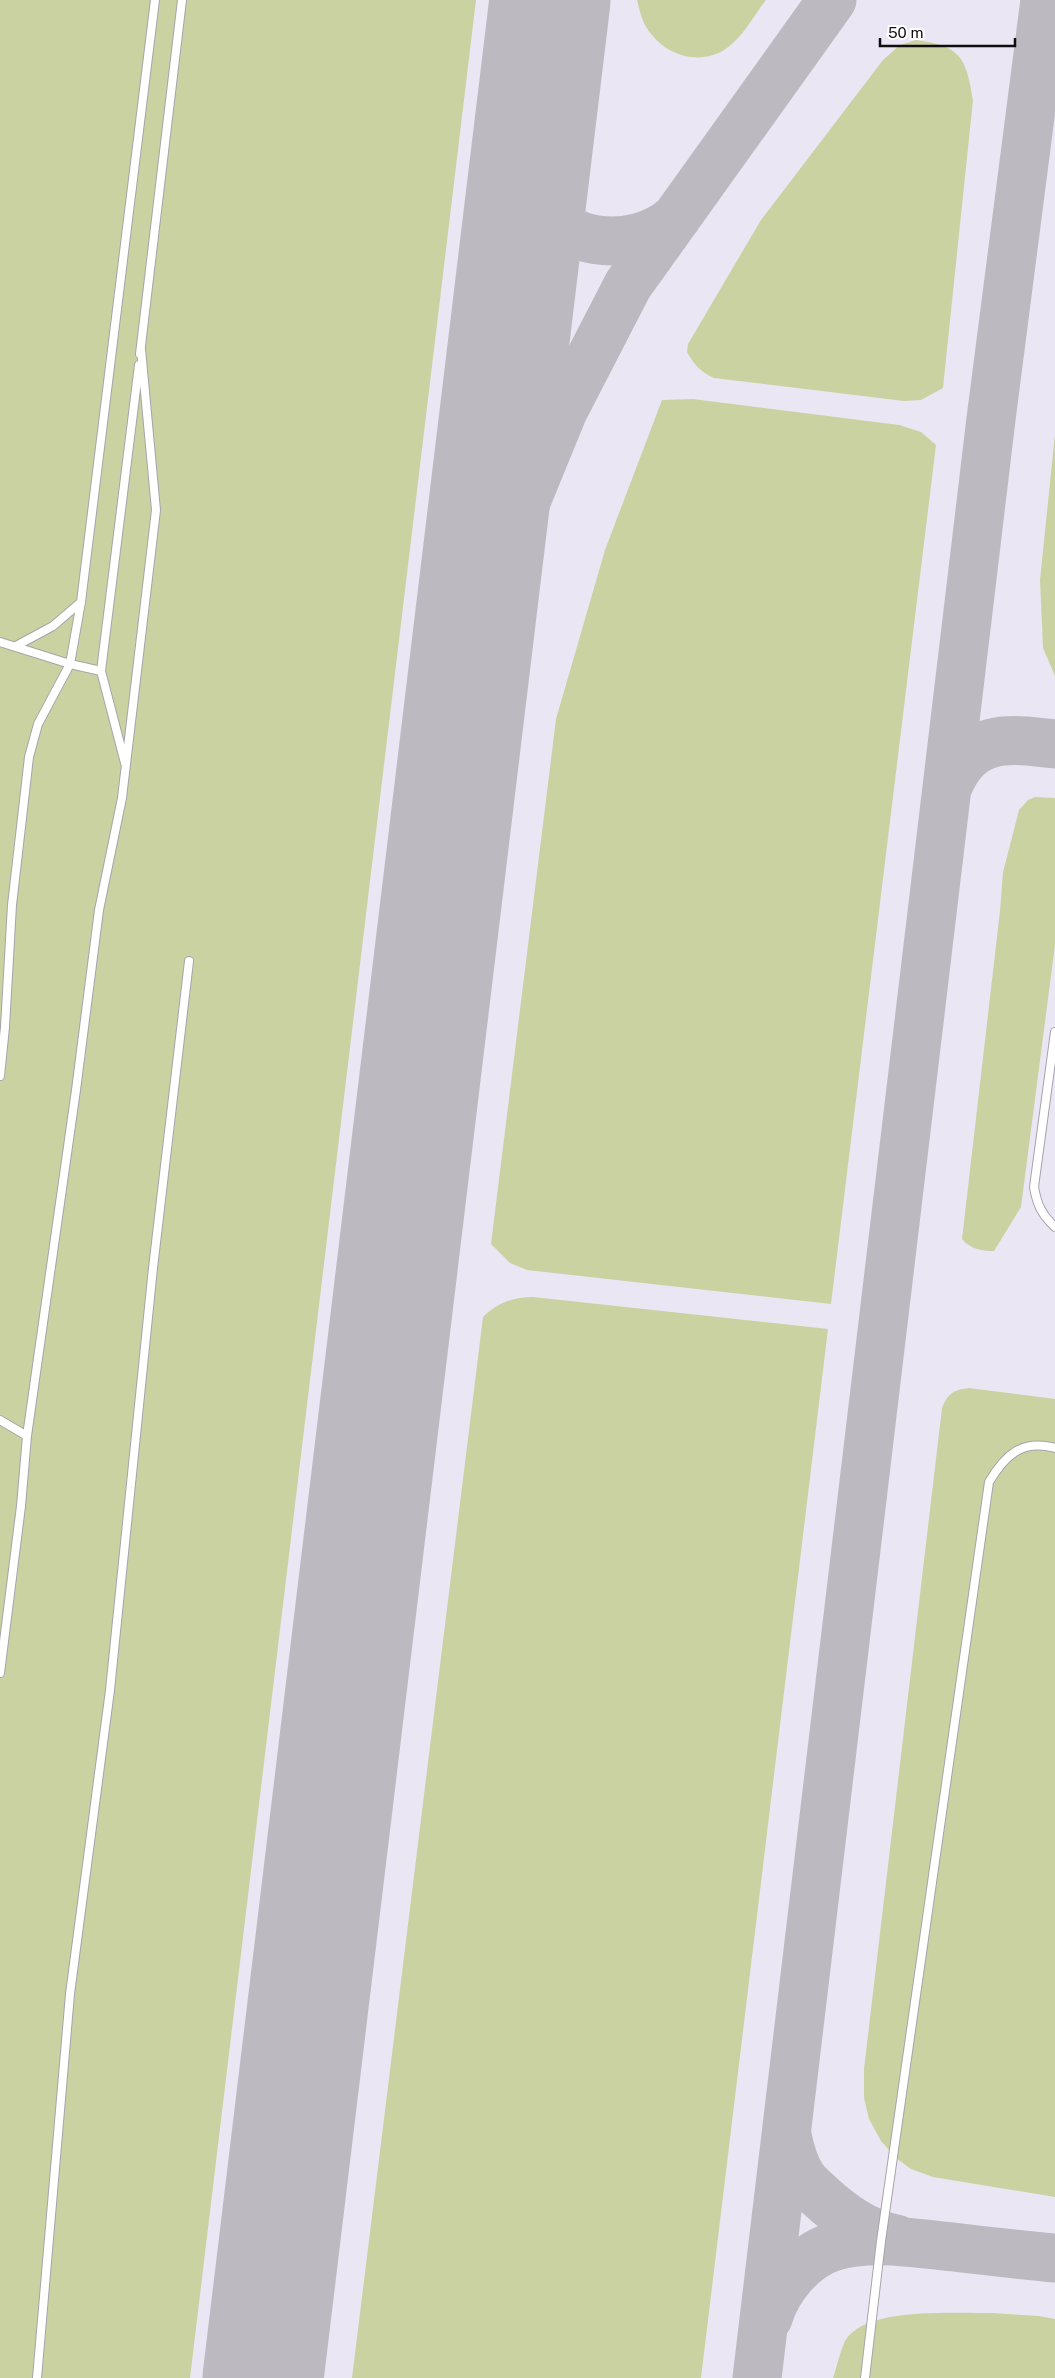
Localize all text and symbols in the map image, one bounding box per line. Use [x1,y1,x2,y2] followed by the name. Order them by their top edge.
[880,15,1015,47] scale bar
[888,24,923,41] text: 50 m

